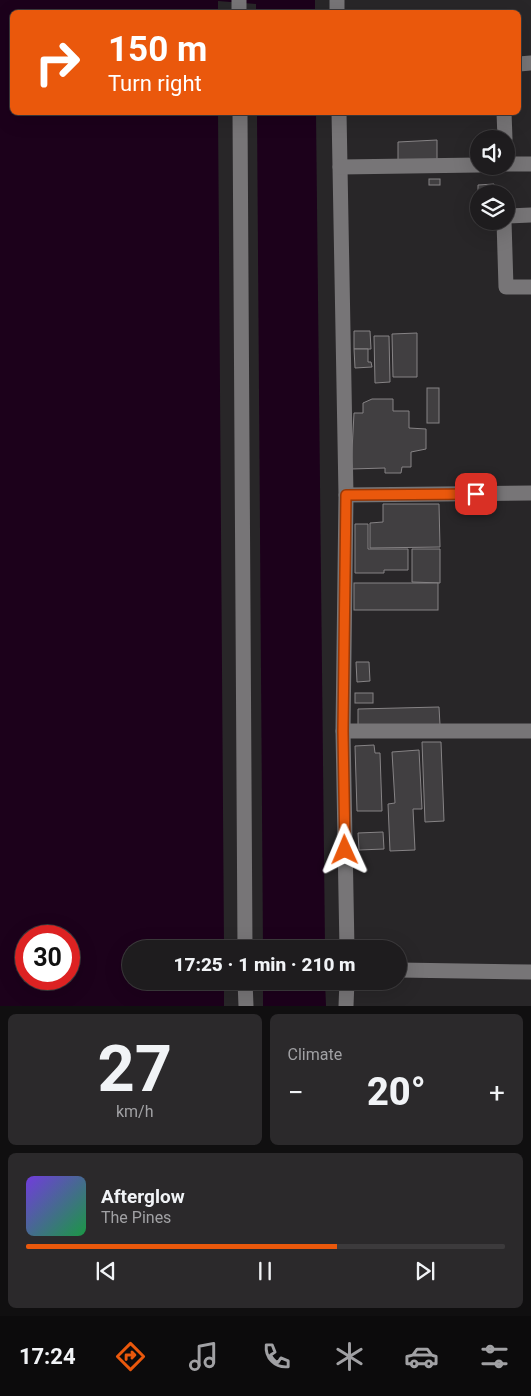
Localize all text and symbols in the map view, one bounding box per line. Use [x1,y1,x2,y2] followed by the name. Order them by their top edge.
[108,29,207,70] text: 150 m
[25,30,90,95] icon: right
[108,71,202,96] text: Turn right
[470,130,515,230] map controls
[470,130,515,175] button: sound
[470,185,515,230] button: layers
[455,473,497,515] pin
[462,480,490,508] icon: arrive
[318,823,370,875] position arrow
[15,925,80,990] speed limit sign: 30
[173,953,356,976] text: 17:25 · 1 min · 210 m
[97,1031,172,1107] text: 27
[288,1045,342,1064] text: Climate
[367,1070,426,1114] text: 20°
[288,1076,304,1109] text: −
[489,1076,505,1109] text: +
[116,1102,154,1121] text: km/h
[101,1185,185,1208] text: Afterglow
[101,1208,171,1227] text: The Pines
[92,1257,120,1285] icon: previous
[251,1257,279,1285] icon: pause
[411,1257,439,1285] icon: next
[113,1339,148,1374] icon: directions
[186,1339,221,1374] icon: music
[259,1339,294,1374] icon: phone
[332,1339,367,1374] icon: climate
[404,1339,439,1374] icon: car
[477,1339,512,1374] icon: filters
[19,1344,76,1369] text: 17:24

